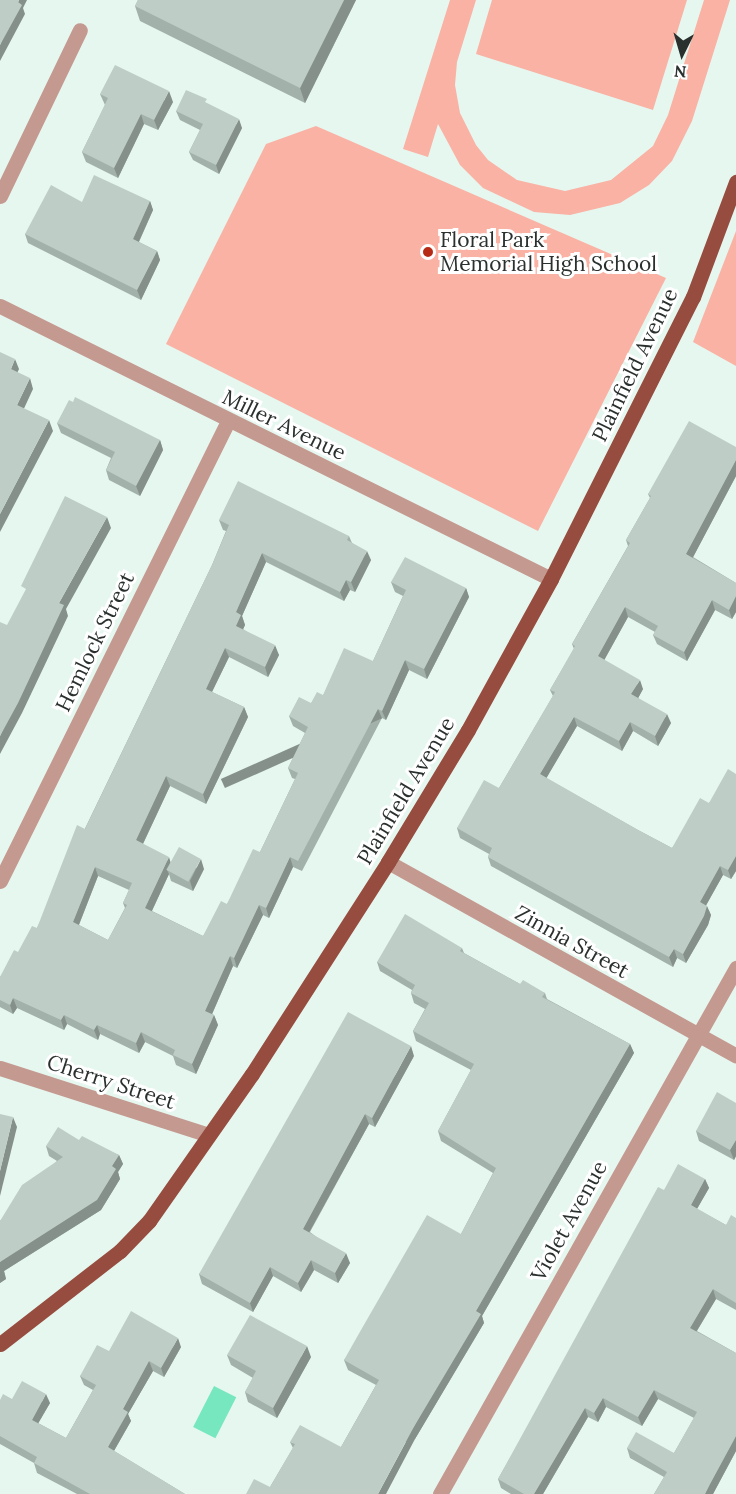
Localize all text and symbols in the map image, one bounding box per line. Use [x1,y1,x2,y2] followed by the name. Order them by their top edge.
[652,24,712,84] north arrow
[673,61,687,82] text: N
[440,227,657,277] place label: Floral Park Memorial High School
[421,245,435,259] marker: Floral Park Memorial High School
[587,284,683,446] street label: Plainfield Avenue
[218,384,350,466] street label: Miller Avenue
[50,568,140,716] street label: Hemlock Street
[352,713,460,869] street label: Plainfield Avenue
[511,900,633,984] street label: Zinnia Street
[44,1049,178,1115] street label: Cherry Street
[526,1157,612,1285] street label: Violet Avenue

